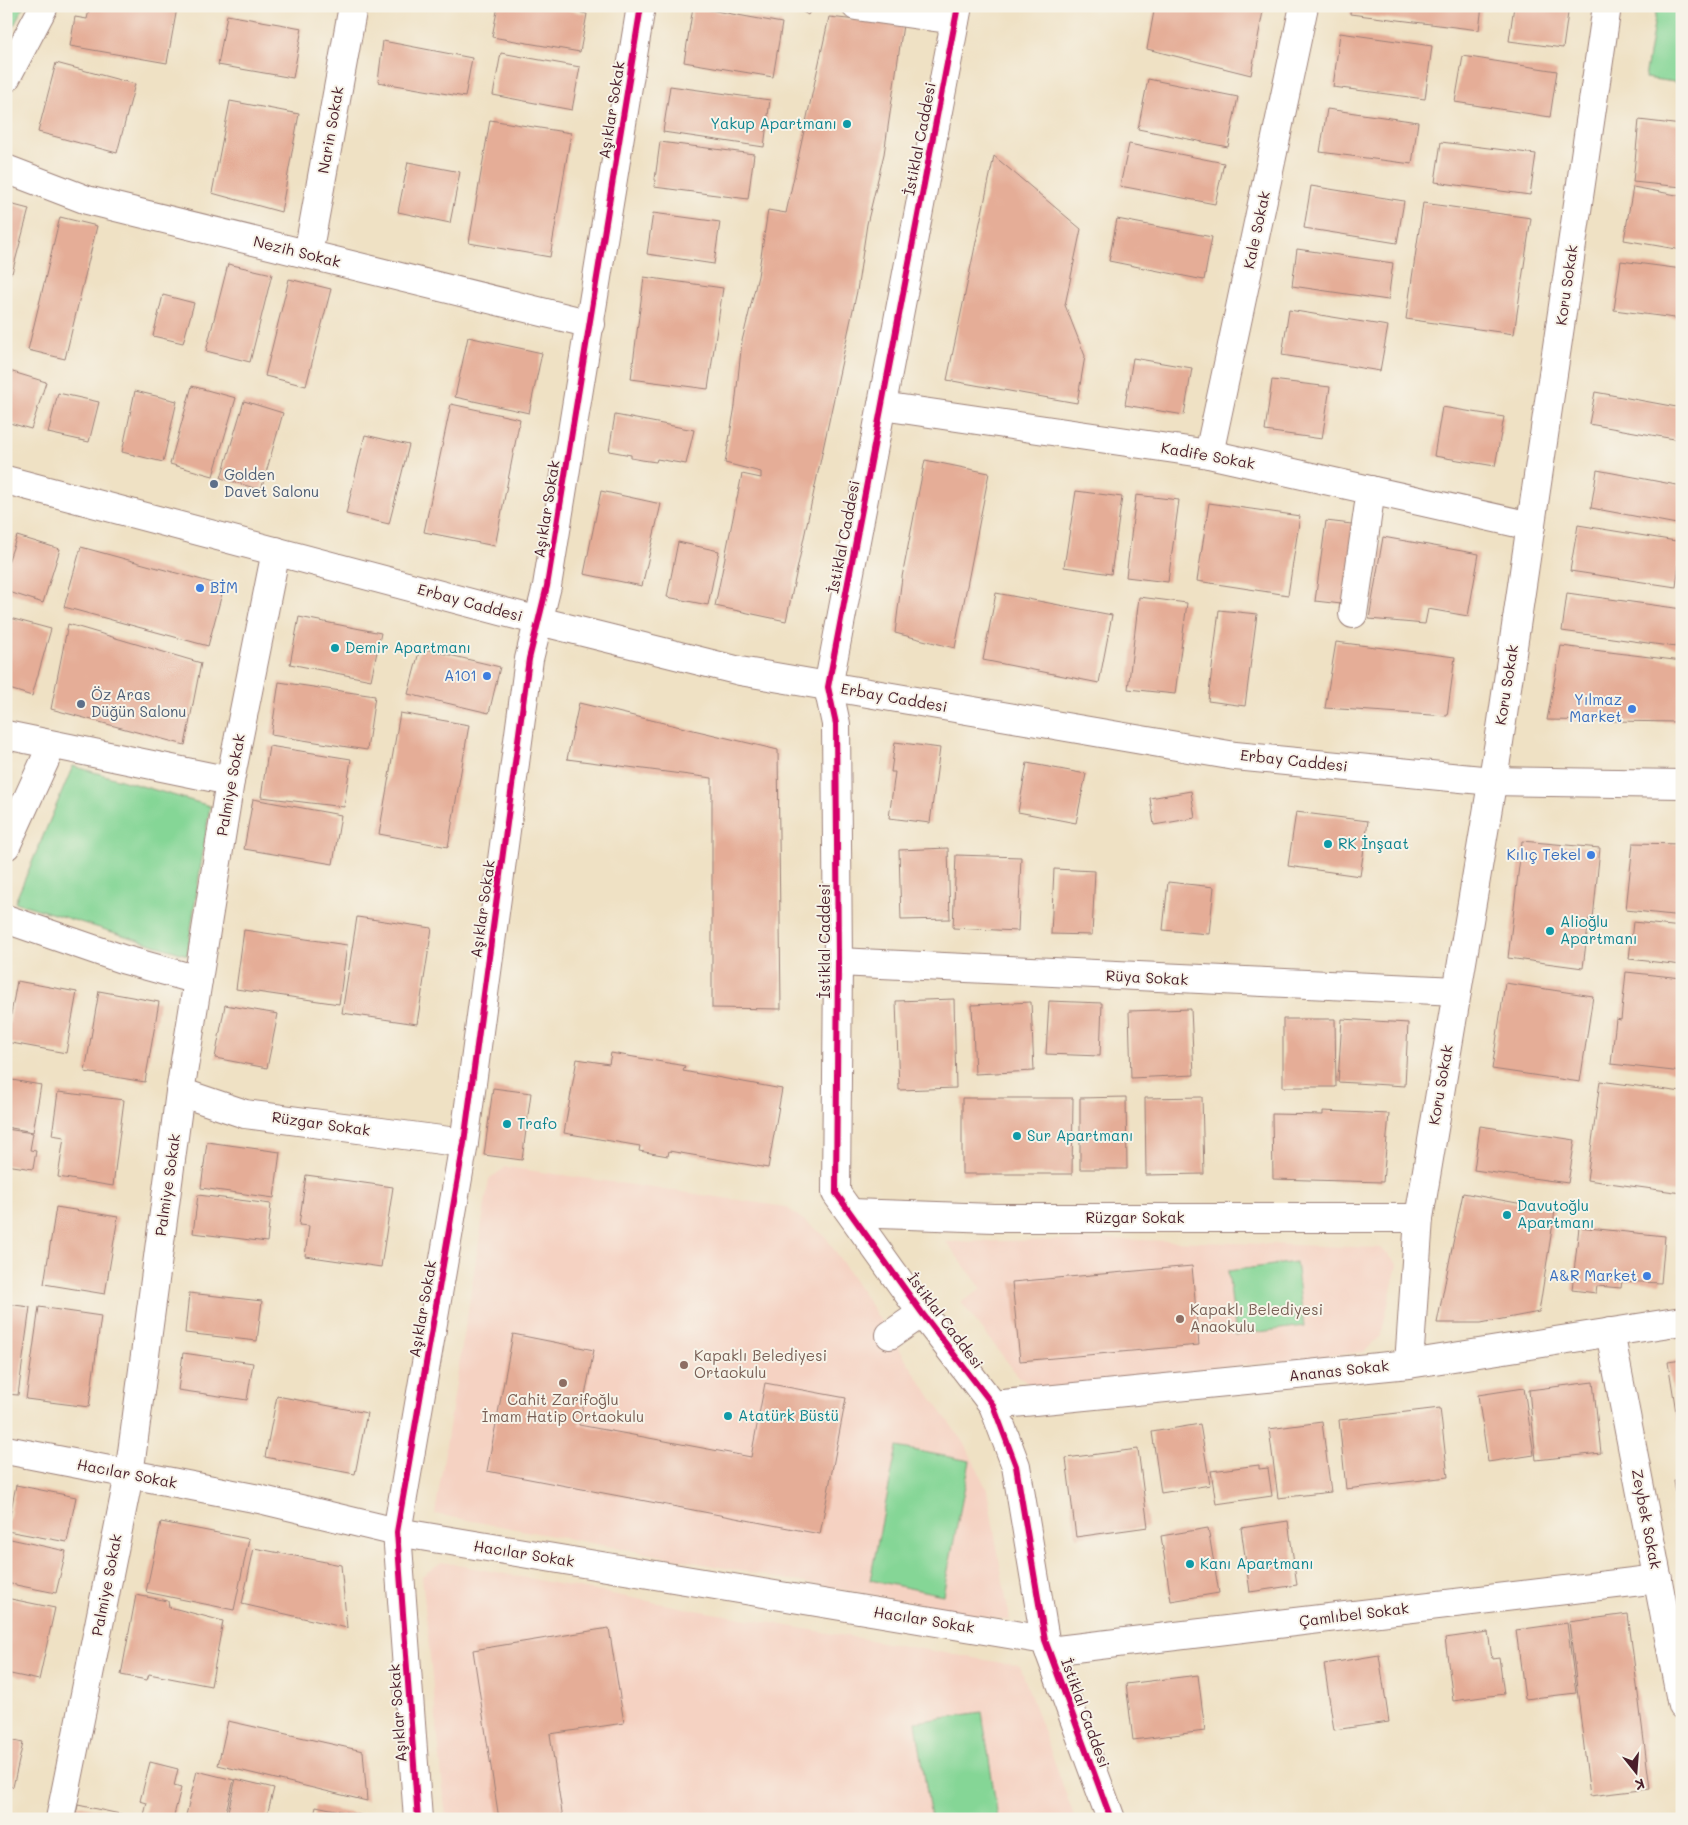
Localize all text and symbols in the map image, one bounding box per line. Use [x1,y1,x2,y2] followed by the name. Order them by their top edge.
[593,60,629,160] street label: Aşıklar Sokak
[898,80,940,197] street label: İstiklal Caddesi
[313,85,348,175] street label: Narin Sokak
[710,113,837,133] place label: Yakup Apartmanı
[841,118,853,130] marker: Yakup Apartmanı
[1238,189,1274,270] street label: Kale Sokak
[252,231,343,272] street label: Nezih Sokak
[1550,243,1582,326] street label: Koru Sokak
[1160,437,1257,473] street label: Kadife Sokak
[528,459,564,559] street label: Aşıklar Sokak
[224,464,319,501] place label: Golden Davet Salonu
[208,478,220,490] marker: Golden Davet Salonu
[822,478,864,595] street label: İstiklal Caddesi
[210,577,238,597] place label: BİM
[416,578,525,626] street label: Erbay Caddesi
[194,582,206,594] marker: BİM
[345,637,471,657] place label: Demir Apartmanı
[329,642,341,654] marker: Demir Apartmanı
[1490,643,1522,726] street label: Koru Sokak
[444,665,477,685] place label: A101
[481,670,493,682] marker: A101
[839,678,949,716] street label: Erbay Caddesi
[91,684,187,721] place label: Öz Aras Düğün Salonu
[1569,689,1622,726] place label: Yılmaz Market
[75,698,87,710] marker: Öz Aras Düğün Salonu
[1626,703,1638,715] marker: Yılmaz Market
[211,732,249,837] street label: Palmiye Sokak
[1239,744,1349,776] street label: Erbay Caddesi
[1338,833,1409,853] place label: RK İnşaat
[1322,838,1334,850] marker: RK İnşaat
[1506,844,1581,864] place label: Kılıç Tekel
[1585,849,1597,861] marker: Kılıç Tekel
[465,859,499,959] street label: Aşıklar Sokak
[814,884,834,998] street label: İstiklal Caddesi
[1560,911,1637,948] place label: Alioğlu Apartmanı
[1544,925,1556,937] marker: Alioğlu Apartmanı
[1105,965,1189,989] street label: Rüya Sokak
[1423,1043,1457,1127] street label: Koru Sokak
[271,1106,372,1140] street label: Rüzgar Sokak
[517,1113,557,1133] place label: Trafo
[501,1118,513,1130] marker: Trafo
[1027,1125,1133,1145] place label: Sur Apartmanı
[1011,1130,1023,1142] marker: Sur Apartmanı
[150,1132,184,1237] street label: Palmiye Sokak
[1517,1195,1594,1232] place label: Davutoğlu Apartmanı
[1085,1207,1185,1227] street label: Rüzgar Sokak
[1501,1209,1513,1221] marker: Davutoğlu Apartmanı
[404,1259,440,1359] street label: Aşıklar Sokak
[1549,1265,1637,1285] place label: A&R Market
[903,1268,988,1372] street label: İstiklal Caddesi
[1641,1270,1653,1282] marker: A&R Market
[1190,1299,1323,1336] place label: Kapaklı Belediyesi Anaokulu
[1174,1313,1186,1325] marker: Kapaklı Belediyesi Anaokulu
[694,1345,827,1382] place label: Kapaklı Belediyesi Ortaokulu
[1288,1355,1390,1385] street label: Ananas Sokak
[678,1359,690,1371] marker: Kapaklı Belediyesi Ortaokulu
[557,1377,569,1389] marker: Cahit Zarifoğlu İmam Hatip Ortaokulu
[482,1389,644,1426] place label: Cahit Zarifoğlu İmam Hatip Ortaokulu
[738,1405,839,1425] place label: Atatürk Büstü
[722,1410,734,1422] marker: Atatürk Büstü
[75,1454,179,1493] street label: Hacılar Sokak
[1627,1467,1666,1571] street label: Zeybek Sokak
[86,1532,126,1637] street label: Palmiye Sokak
[472,1535,576,1571] street label: Hacılar Sokak
[1200,1553,1314,1573] place label: Kanı Apartmanı
[1184,1558,1196,1570] marker: Kanı Apartmanı
[1298,1597,1410,1631] street label: Çamlıbel Sokak
[872,1601,976,1637] street label: Hacılar Sokak
[1057,1655,1115,1770] street label: İstiklal Caddesi
[384,1663,410,1763] street label: Aşıklar Sokak
[1610,1748,1660,1798] north arrow
[1633,1774,1647,1795] text: K

